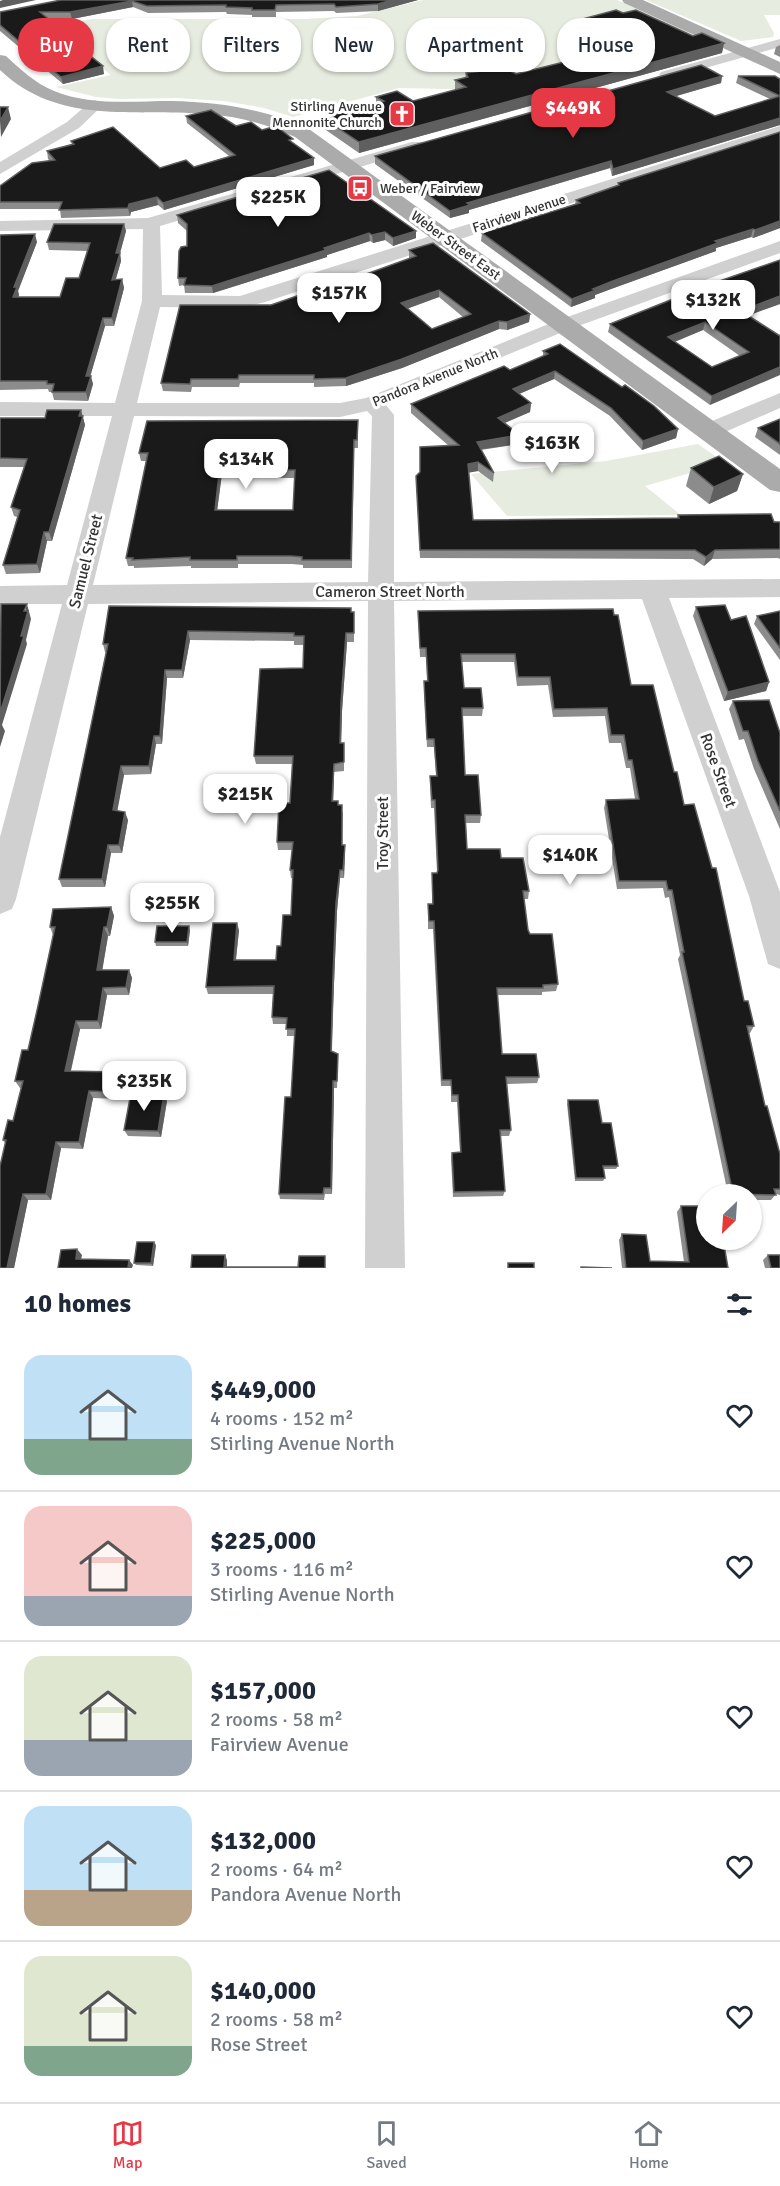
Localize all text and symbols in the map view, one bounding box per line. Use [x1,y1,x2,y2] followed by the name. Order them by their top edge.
[18,18,94,72] chip: Buy
[106,18,190,72] chip: Rent
[202,18,301,72] chip: Filters
[313,18,394,72] chip: New
[406,18,545,72] chip: Apartment
[557,18,655,72] chip: House
[531,88,615,139] pin: $449K
[545,95,601,120] text: $449K
[272,98,382,131] place label: Stirling Avenue Mennonite Church
[387,99,417,129] church icon: Stirling Avenue Mennonite Church
[345,173,375,203] bus stop icon: Weber / Fairview
[236,177,320,228] pin: $225K
[380,180,480,197] place label: Weber / Fairview
[250,184,306,209] text: $225K
[470,190,568,237] street label: Fairview Avenue
[408,207,504,284] street label: Weber Street East
[297,273,381,324] pin: $157K
[311,280,367,305] text: $157K
[671,280,755,331] pin: $132K
[685,287,741,312] text: $132K
[370,344,500,410] street label: Pandora Avenue North
[510,423,594,474] pin: $163K
[524,430,580,455] text: $163K
[204,439,288,490] pin: $134K
[218,446,274,471] text: $134K
[65,512,107,610] street label: Samuel Street
[315,582,465,602] street label: Cameron Street North
[695,730,741,811] street label: Rose Street
[203,774,287,825] pin: $215K
[217,781,273,806] text: $215K
[373,796,393,870] street label: Troy Street
[528,835,612,886] pin: $140K
[542,842,598,867] text: $140K
[130,883,214,934] pin: $255K
[144,890,200,915] text: $255K
[102,1061,186,1112] pin: $235K
[116,1068,172,1093] text: $235K
[696,1184,762,1250] north arrow
[696,1184,762,1250] map controls
[24,1288,131,1320] text: 10 homes
[723,1288,756,1321] icon: filters
[210,1374,316,1406] text: $449,000
[72,1379,144,1451] icon: home
[723,1399,756,1432] icon: heart
[210,1406,354,1431] text: 4 rooms · 152 m²
[210,1431,395,1456] text: Stirling Avenue North
[210,1525,316,1557] text: $225,000
[72,1530,144,1602] icon: home
[723,1550,756,1583] icon: heart
[210,1557,354,1582] text: 3 rooms · 116 m²
[210,1582,395,1607] text: Stirling Avenue North
[210,1675,316,1707] text: $157,000
[72,1680,144,1752] icon: home
[723,1700,756,1733] icon: heart
[210,1707,343,1732] text: 2 rooms · 58 m²
[210,1732,349,1757] text: Fairview Avenue
[210,1825,316,1857] text: $132,000
[72,1830,144,1902] icon: home
[723,1850,756,1883] icon: heart
[210,1857,343,1882] text: 2 rooms · 64 m²
[210,1882,401,1907] text: Pandora Avenue North
[210,1975,316,2007] text: $140,000
[72,1980,144,2052] icon: home
[723,2000,756,2033] icon: heart
[210,2007,343,2032] text: 2 rooms · 58 m²
[210,2032,307,2057] text: Rose Street
[111,2117,144,2173] tab: Map
[366,2117,407,2173] tab: Saved
[629,2117,669,2173] tab: Home

